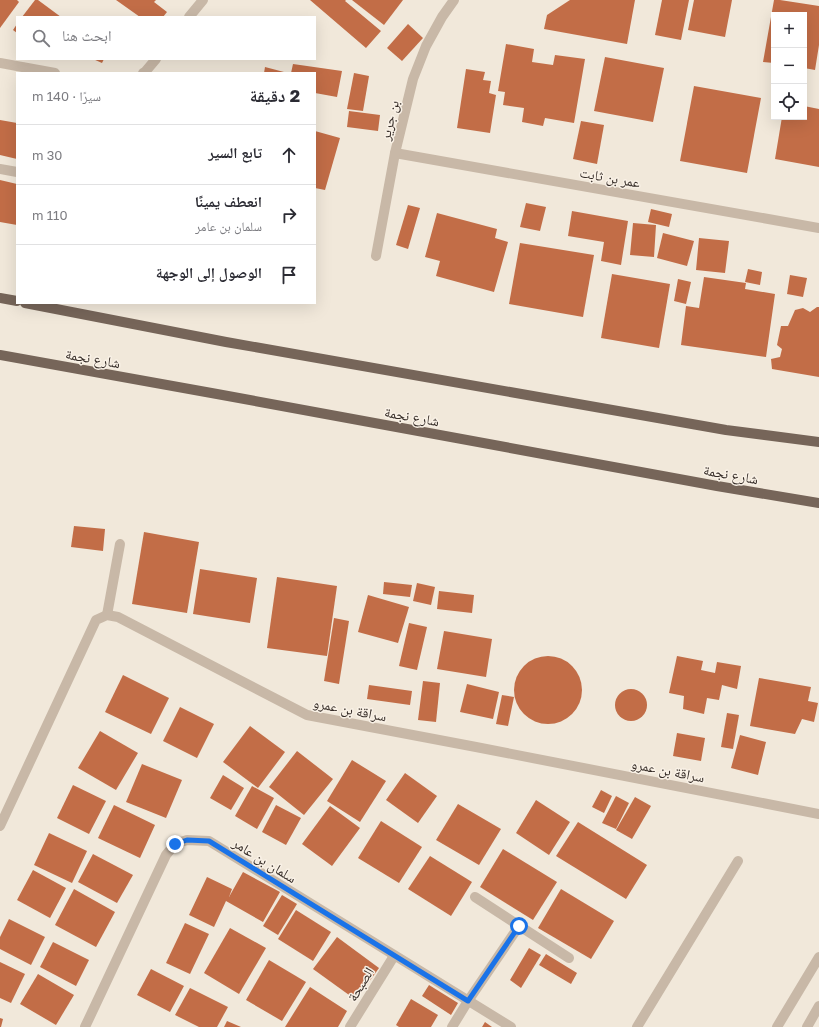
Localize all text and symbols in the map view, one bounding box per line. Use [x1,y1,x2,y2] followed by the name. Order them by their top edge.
[771,12,807,120] map controls
[771,12,807,48] button: +
[16,16,316,60] search box
[62,26,112,44] text: ابحث هنا
[30,27,52,49] icon: search
[771,48,807,84] button: −
[771,84,807,120] button: locate
[250,85,300,106] text: 2 دقيقة
[32,88,101,104] text: سيرًا · 140 m
[376,98,403,143] street label: بن جرير
[208,143,262,161] text: تابع السير
[278,144,300,166] icon: ahead
[32,147,62,163] text: 30 m
[578,163,642,192] street label: عمر بن ثابت
[195,192,262,210] text: انعطف يمينًا
[278,204,300,226] icon: right
[32,207,67,223] text: 110 m
[195,218,262,234] text: سلمان بن عامر
[156,263,262,281] text: الوصول إلى الوجهة
[278,264,300,286] icon: arrive
[64,345,122,373] street label: شارع نجمة
[383,403,441,431] street label: شارع نجمة
[702,461,760,489] street label: شارع نجمة
[312,694,388,725] street label: سراقة بن عمرو
[630,755,706,786] street label: سراقة بن عمرو
[229,833,300,887] street label: سلمان بن عامر
[166,835,184,853] route end
[510,917,528,935] route start
[343,964,377,1004] street label: الصبحة

